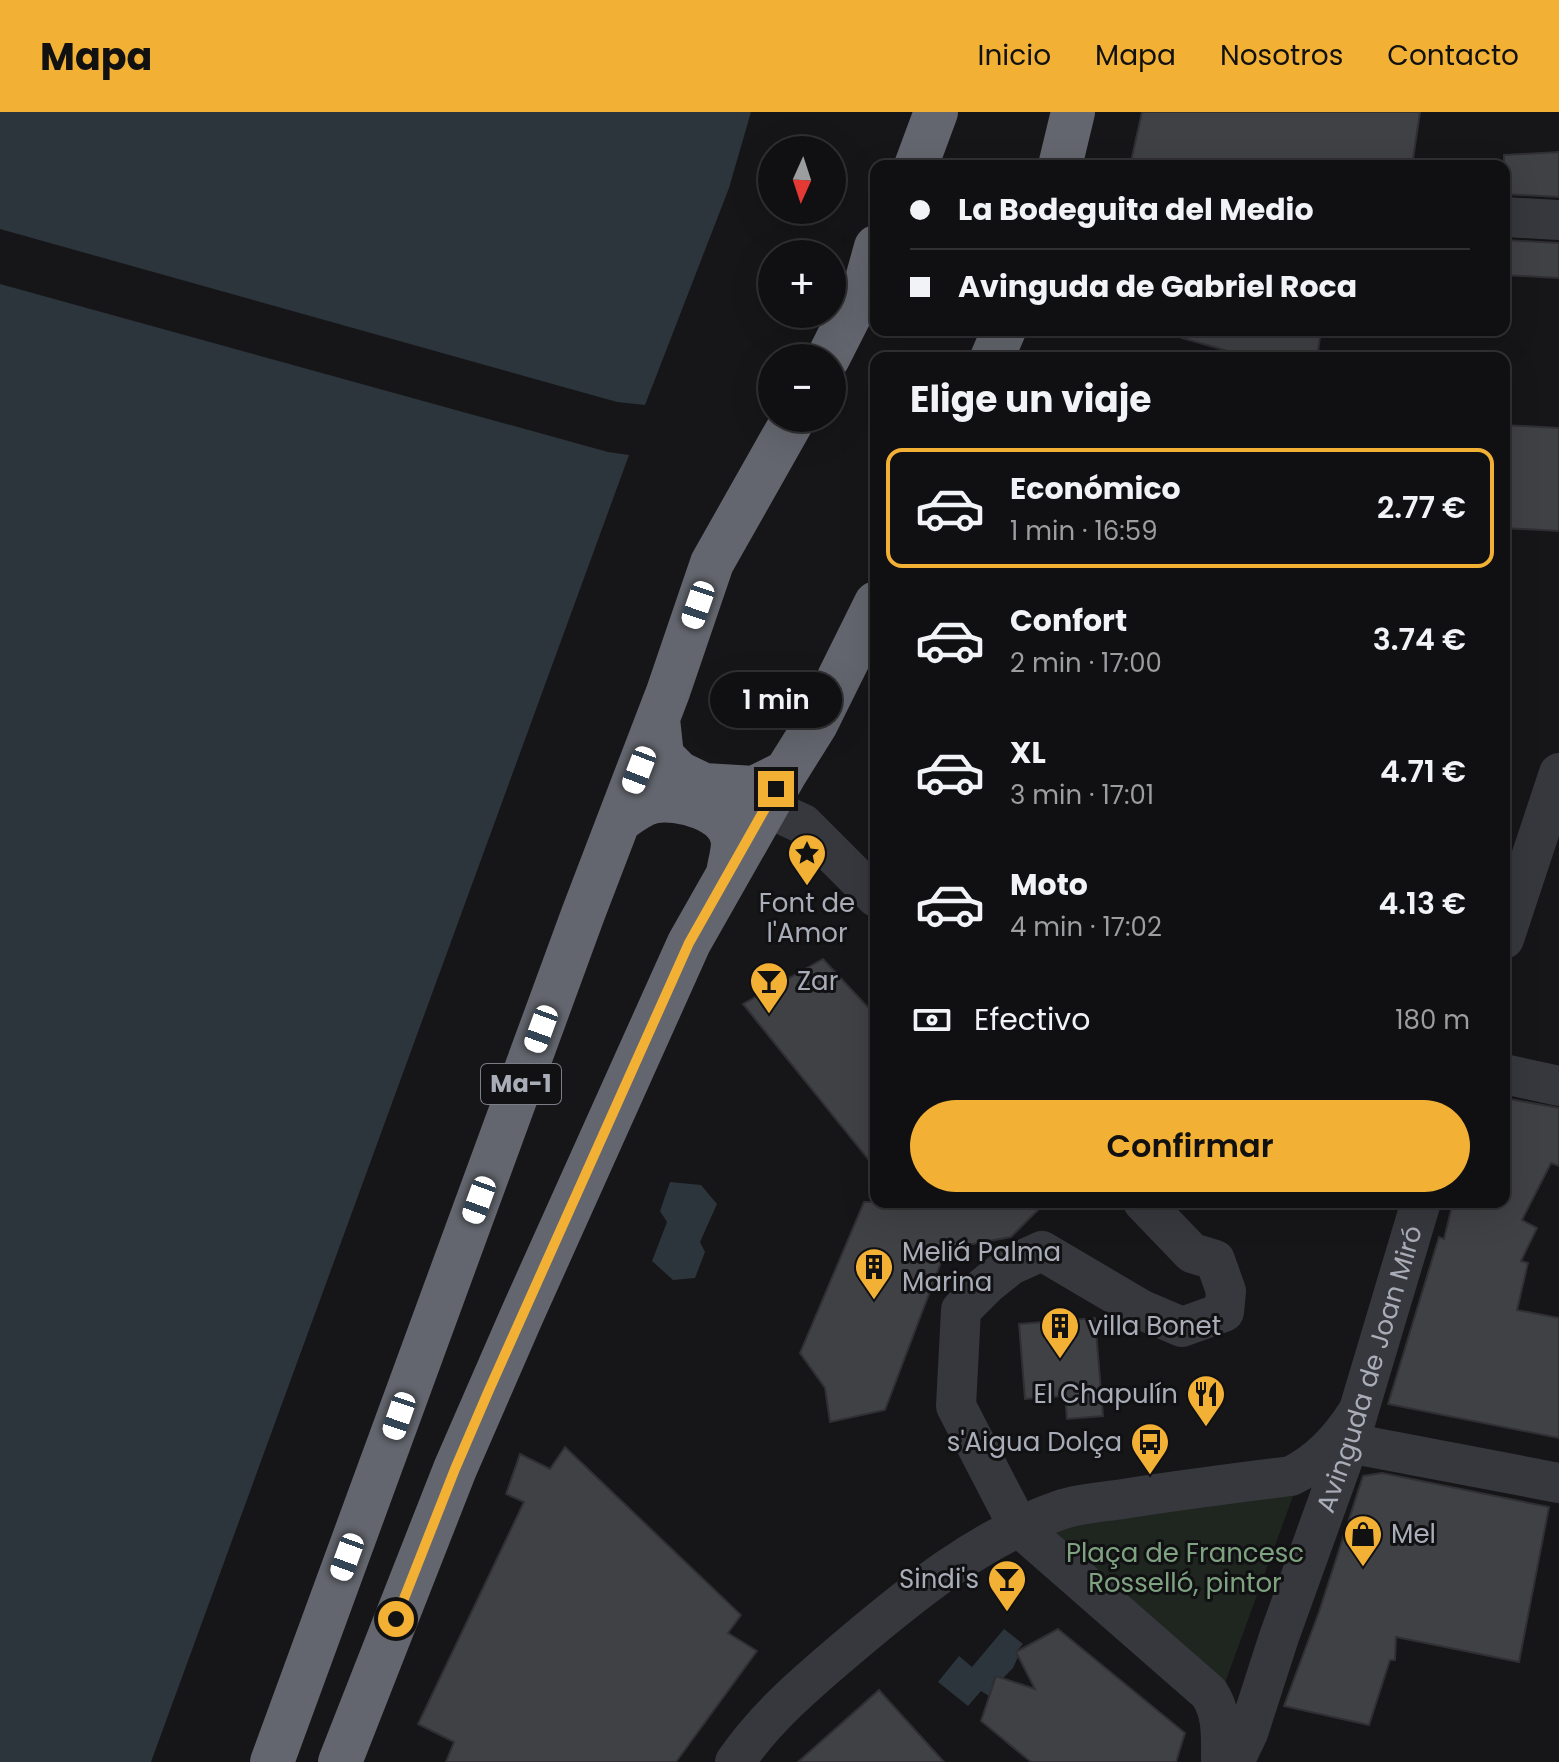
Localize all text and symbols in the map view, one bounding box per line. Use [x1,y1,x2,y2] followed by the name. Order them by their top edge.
[40,30,152,83] text: Mapa
[978,36,1051,75] text: Inicio
[1095,36,1176,75] text: Mapa
[1220,36,1343,75] text: Nosotros
[1387,36,1519,75] text: Contacto
[758,136,846,224] north arrow
[758,136,846,432] map controls
[958,188,1314,231] text: La Bodeguita del Medio
[758,240,846,328] button: +
[958,265,1357,308] text: Avinguda de Gabriel Roca
[758,344,846,432] button: −
[910,374,1152,425] text: Elige un viaje
[1010,467,1181,510] text: Económico
[914,472,986,544] icon: car
[1377,486,1466,529] text: 2.77 €
[1010,513,1158,549] text: 1 min · 16:59
[679,578,717,632] car
[1010,599,1127,642] text: Confort
[914,604,986,676] icon: car
[1373,618,1466,661] text: 3.74 €
[1010,645,1162,681] text: 2 min · 17:00
[710,673,842,729] callout: 1 min
[742,682,810,718] text: 1 min
[1010,731,1046,774] text: XL
[914,736,986,808] icon: car
[619,743,659,797] car
[1380,750,1466,793] text: 4.71 €
[758,771,794,807] route end
[1010,777,1154,813] text: 3 min · 17:01
[786,832,828,887] place icon: Font de l'Amor
[1010,863,1088,906] text: Moto
[914,868,986,940] icon: car
[1378,882,1466,925] text: 4.13 €
[759,885,855,951] place label: Font de l'Amor
[1010,909,1162,945] text: 4 min · 17:02
[748,960,790,1015] bar icon: Zar
[797,963,838,999] place label: Zar
[910,998,954,1042] icon: cash
[974,998,1090,1041] text: Efectivo
[522,1002,560,1056] car
[1395,1002,1470,1038] text: 180 m
[481,1064,561,1104] road number: Ma-1
[910,1100,1470,1192] button: Confirmar
[460,1173,498,1227] car
[1307,1221,1431,1518] street label: Avinguda de Joan Miró
[902,1234,1061,1300] place label: Meliá Palma Marina
[853,1246,895,1301] building icon: Meliá Palma Marina
[1039,1305,1081,1360] building icon: villa Bonet
[1088,1308,1221,1344] place label: villa Bonet
[1185,1373,1227,1428] restaurant icon: El Chapulín
[1033,1376,1178,1412] place label: El Chapulín
[380,1389,418,1443] car
[1129,1421,1171,1476] bus stop icon: s'Aigua Dolça
[947,1424,1122,1460] place label: s'Aigua Dolça
[1342,1513,1384,1568] shop icon: Mel
[1391,1516,1436,1552] place label: Mel
[328,1530,366,1584] car
[1066,1535,1304,1601] park label: Plaça de Francesc Rosselló, pintor
[986,1558,1028,1613] bar icon: Sindi's
[899,1561,979,1597] place label: Sindi's
[378,1601,414,1637] route start

